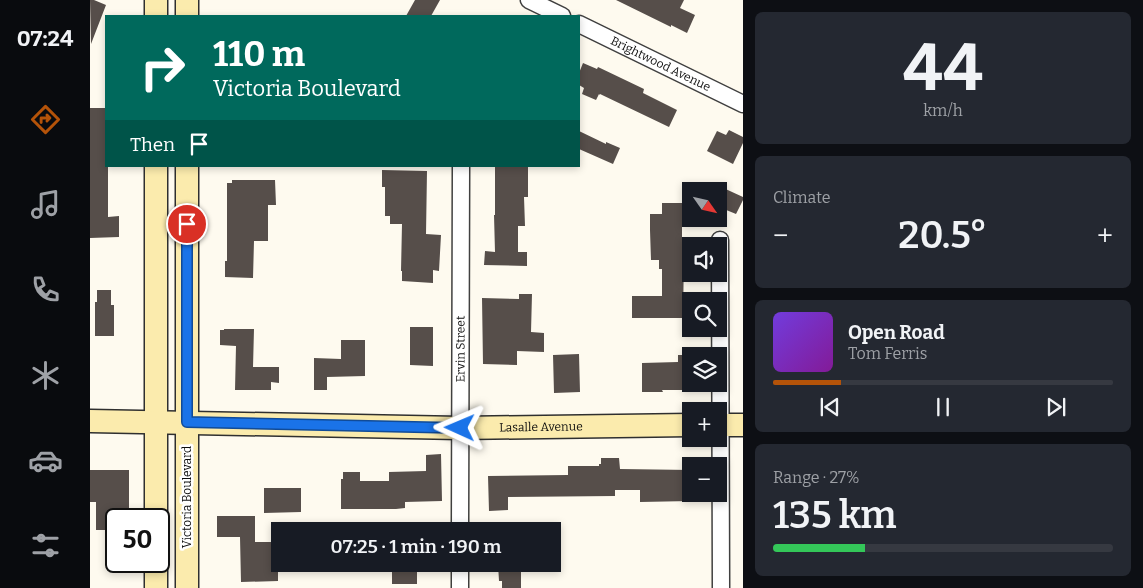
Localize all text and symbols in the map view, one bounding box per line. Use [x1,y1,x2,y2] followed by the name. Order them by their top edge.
[17,25,73,52] text: 07:24
[903,29,983,107] text: 44
[213,33,305,75] text: 110 m
[609,34,713,94] street label: Brightwood Avenue
[130,35,195,100] icon: right
[213,75,401,102] text: Victoria Boulevard
[923,101,963,120] text: km/h
[28,102,63,137] icon: directions
[185,130,213,158] icon: arrive
[130,133,175,156] text: Then
[682,182,728,228] north arrow
[682,182,727,502] map controls
[28,187,63,222] icon: music
[773,188,831,207] text: Climate
[166,203,208,245] pin
[173,210,201,238] icon: arrive
[898,212,987,258] text: 20.5°
[773,219,788,252] text: −
[1097,219,1113,252] text: +
[682,237,727,282] button: sound
[28,272,63,307] icon: phone
[682,292,727,337] button: search
[453,315,468,382] street label: Ervin Street
[848,321,945,344] text: Open Road
[848,344,927,363] text: Tom Ferris
[682,347,727,392] button: layers
[28,358,63,393] icon: climate
[816,393,844,421] icon: previous
[929,393,957,421] icon: pause
[1042,393,1070,421] icon: next
[433,401,485,453] position arrow
[682,402,727,447] button: +
[499,419,583,434] street label: Lasalle Avenue
[28,443,63,478] icon: car
[180,446,194,548] street label: Victoria Boulevard
[682,457,727,502] button: −
[773,468,860,487] text: Range · 27%
[773,492,897,538] text: 135 km
[105,508,170,573] speed limit sign: 50
[28,528,63,563] icon: filters
[331,535,501,558] text: 07:25 · 1 min · 190 m

